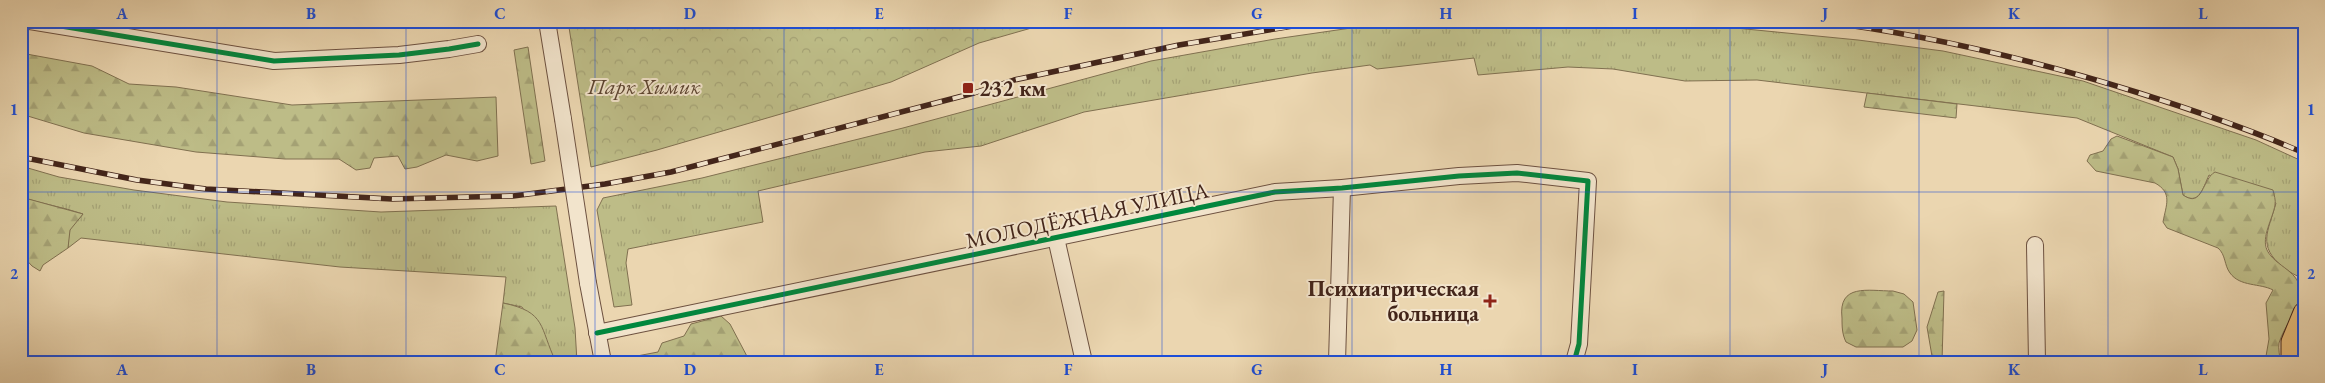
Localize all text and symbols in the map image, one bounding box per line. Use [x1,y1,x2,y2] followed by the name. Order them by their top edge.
[115,3,128,24] text: A
[306,3,316,24] text: B
[494,3,506,24] text: C
[684,3,696,24] text: D
[874,3,884,24] text: E
[1064,3,1073,24] text: F
[1251,3,1263,24] text: G
[1440,3,1453,24] text: H
[1632,3,1638,24] text: I
[1820,3,1828,24] text: J
[2008,3,2021,24] text: K
[2198,3,2208,24] text: L
[586,72,701,101] park label: Парк Химик
[979,74,1046,103] place label: 232 км
[961,81,975,95] marker: 232 км
[10,99,18,120] text: 1
[2307,99,2315,120] text: 1
[963,175,1212,255] street label: МОЛОДЁЖНАЯ УЛИЦА
[10,263,19,284] text: 2
[2307,263,2316,284] text: 2
[1308,274,1479,328] place label: Психиатрическая больница
[1483,294,1497,308] marker: Психиатрическая больница
[115,359,128,380] text: A
[306,359,316,380] text: B
[494,359,506,380] text: C
[684,359,696,380] text: D
[874,359,884,380] text: E
[1064,359,1073,380] text: F
[1251,359,1263,380] text: G
[1440,359,1453,380] text: H
[1632,359,1638,380] text: I
[1820,359,1828,380] text: J
[2008,359,2021,380] text: K
[2198,359,2208,380] text: L

